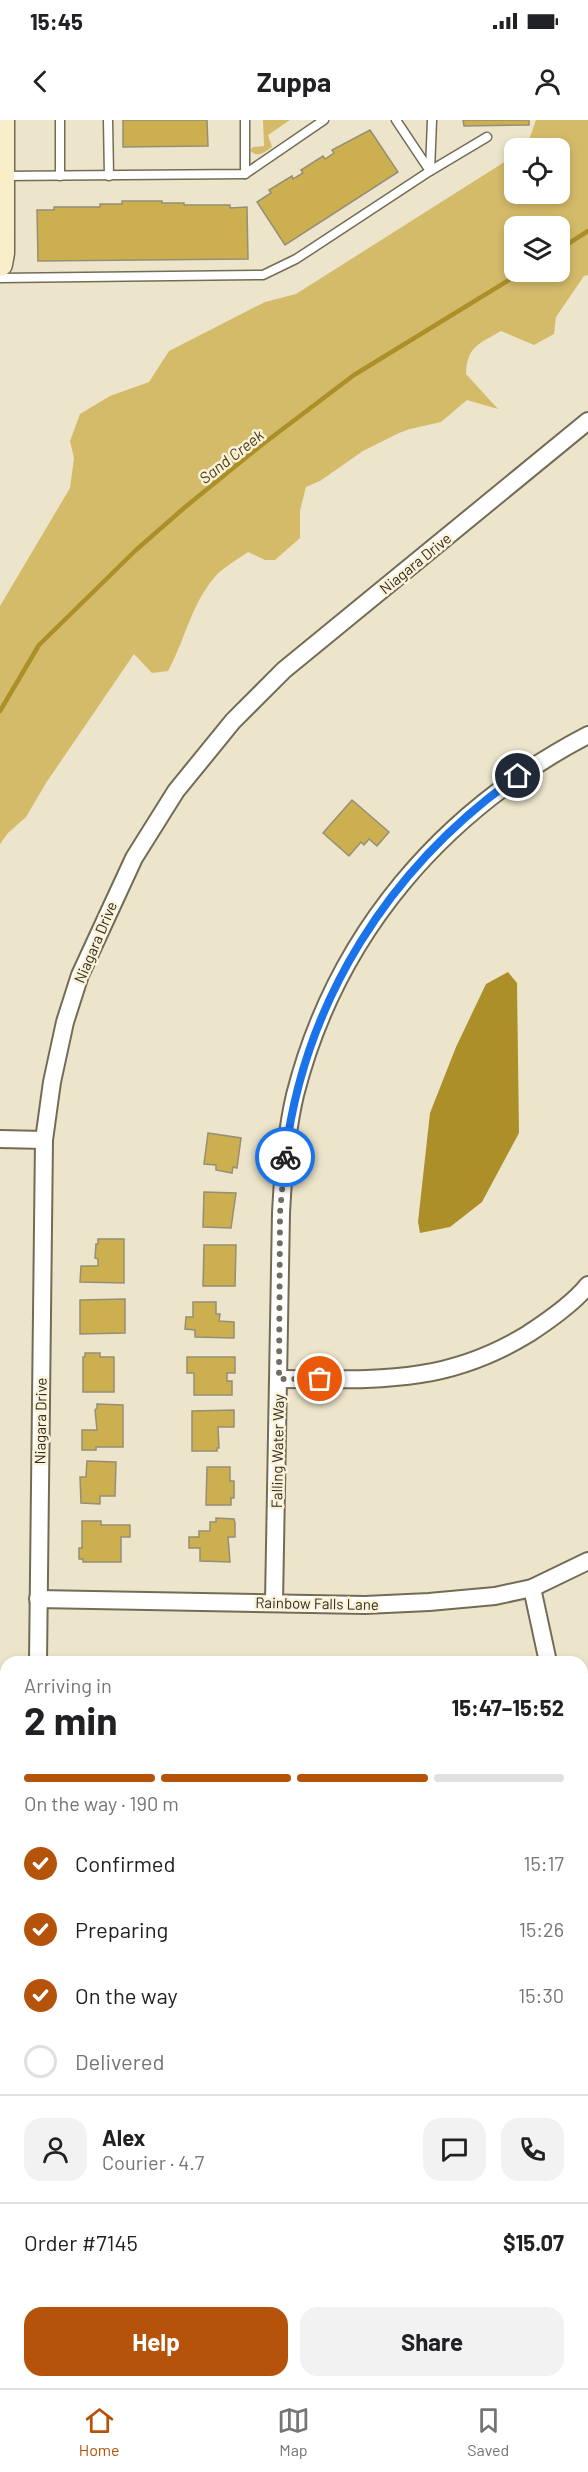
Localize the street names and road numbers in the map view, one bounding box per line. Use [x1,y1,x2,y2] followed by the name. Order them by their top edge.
[376,529,454,597] street label: Niagara Drive
[70,899,120,985] street label: Niagara Drive
[30,1377,50,1465] street label: Niagara Drive
[267,1394,287,1508] street label: Falling Water Way
[255,1593,379,1613] street label: Rainbow Falls Lane

